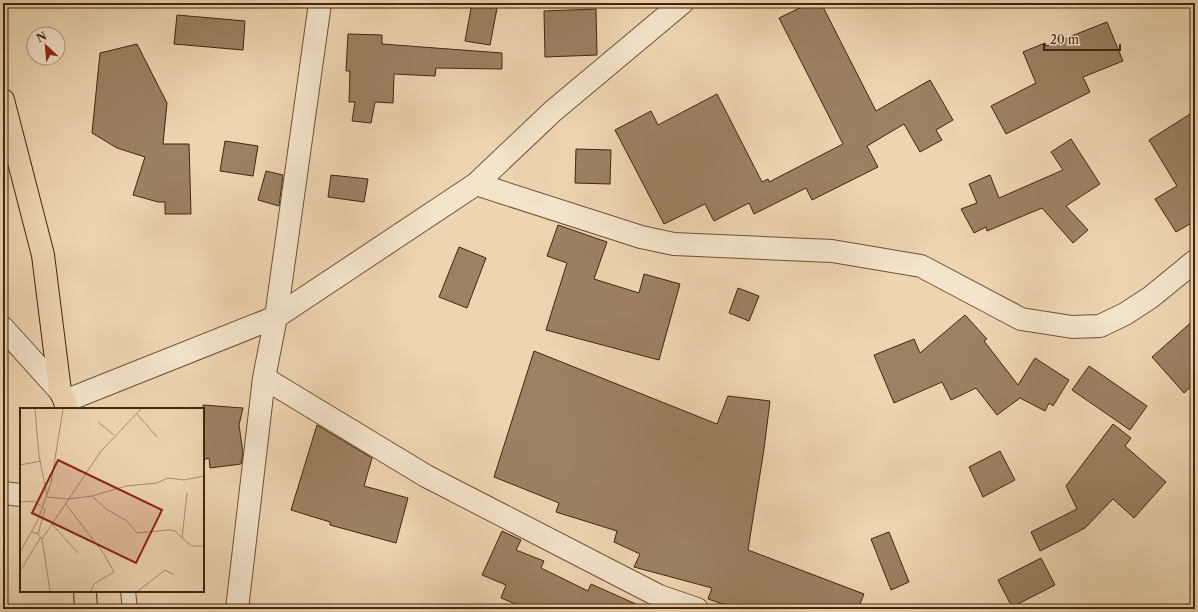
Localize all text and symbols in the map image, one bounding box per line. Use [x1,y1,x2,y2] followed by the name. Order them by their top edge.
[26,26,66,66] north arrow
[1044,26,1120,52] scale bar
[34,28,49,45] text: N
[1050,32,1079,47] text: 20 m
[20,408,204,592] inset map

